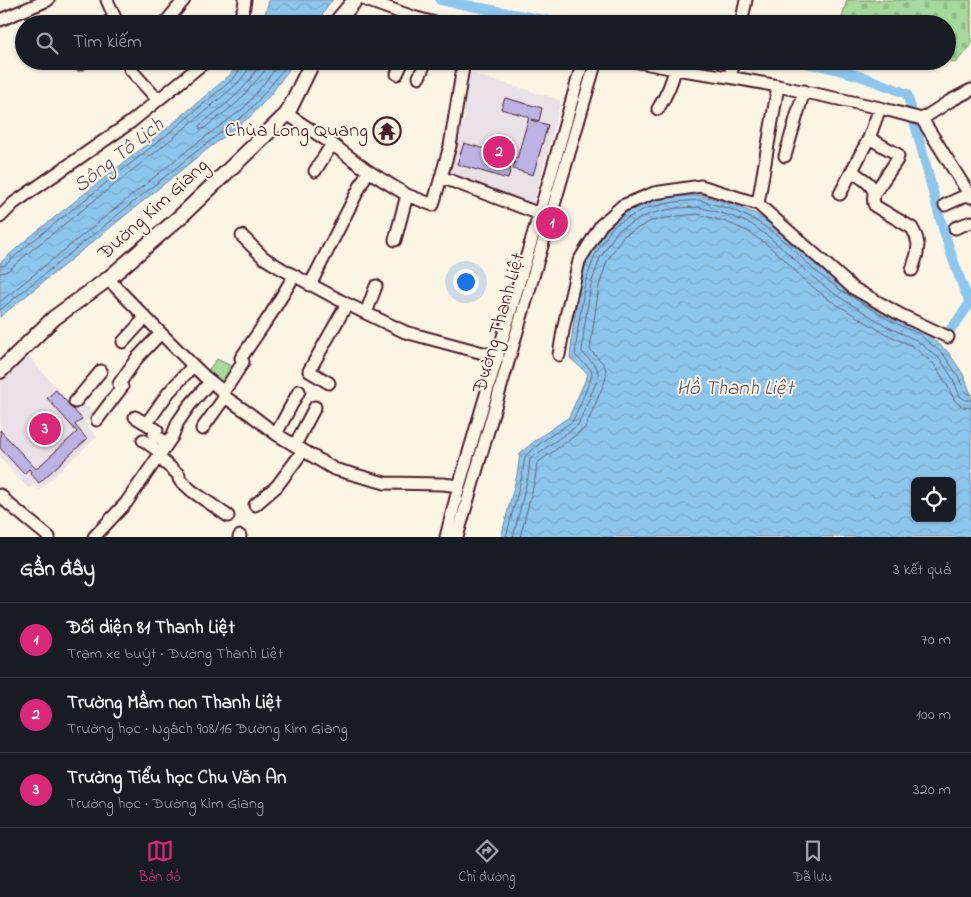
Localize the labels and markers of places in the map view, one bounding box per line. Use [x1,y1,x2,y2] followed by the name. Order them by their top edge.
[372,116,402,146] temple icon: Chùa Long Quang
[225,117,368,147] place label: Chùa Long Quang
[483,133,515,171] pin: 2
[536,204,568,242] pin: 1
[29,410,61,448] pin: 3

